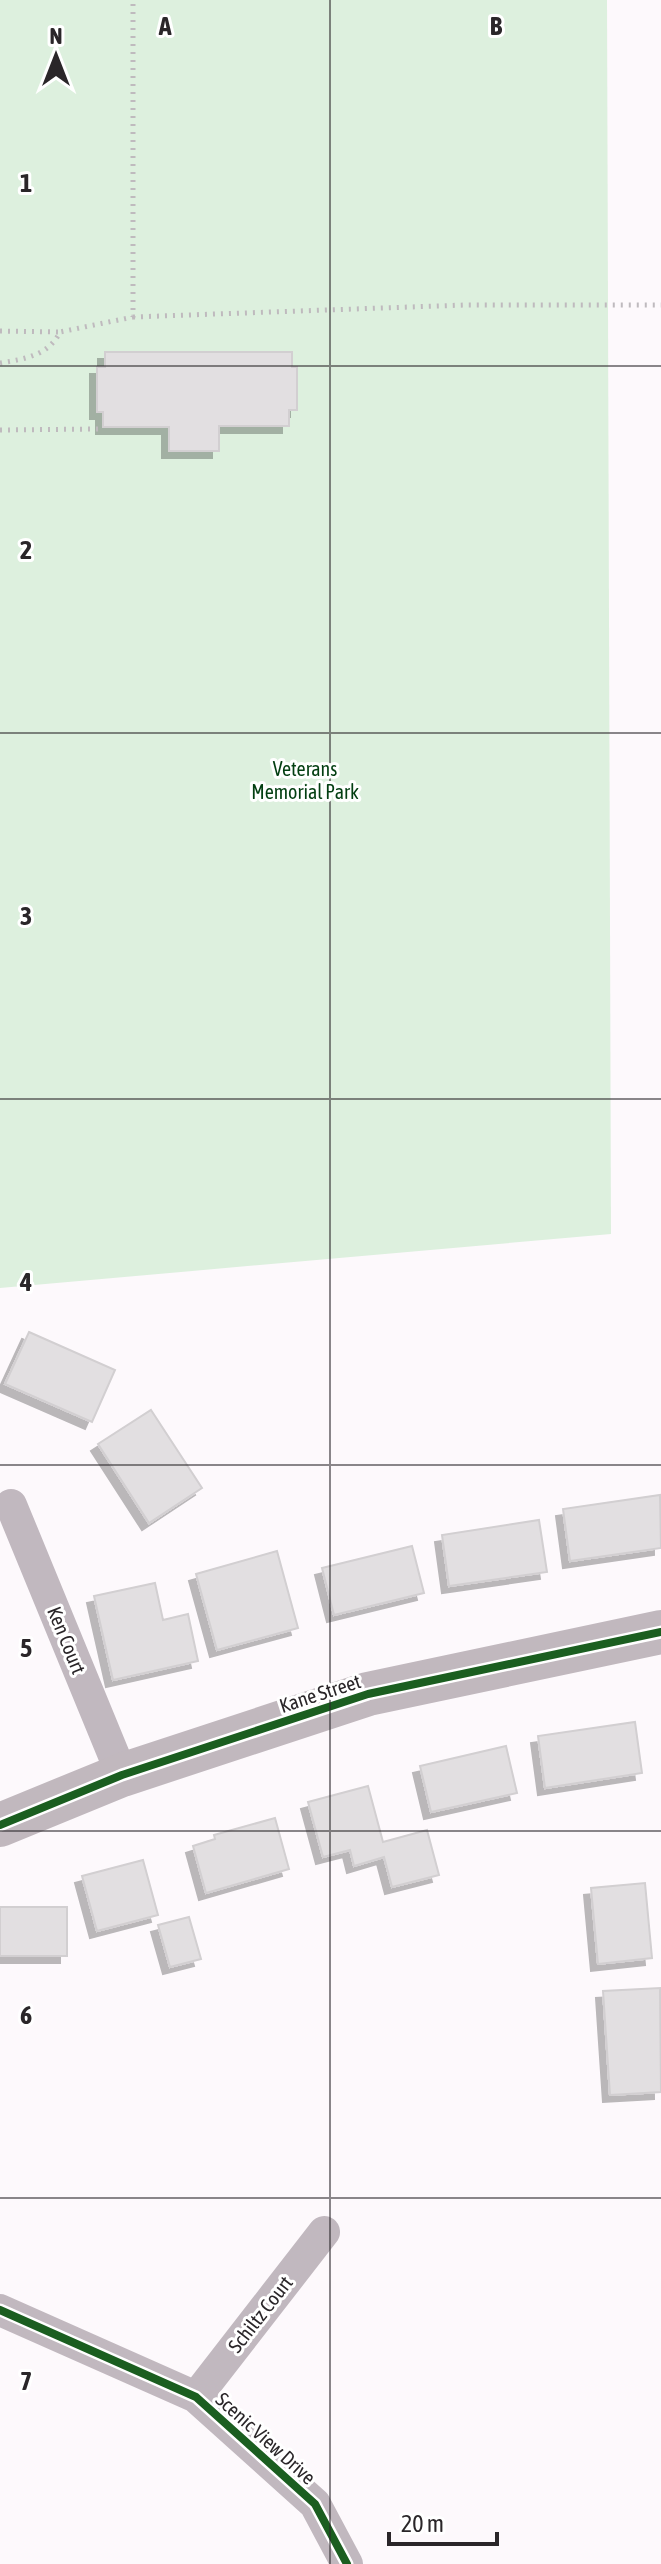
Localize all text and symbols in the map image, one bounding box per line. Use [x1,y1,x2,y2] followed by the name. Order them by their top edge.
[158,11,172,41] text: A
[490,11,503,41] text: B
[16,16,96,96] north arrow
[50,23,62,49] text: N
[20,168,32,198] text: 1
[20,535,32,565] text: 2
[251,757,359,803] park label: Veterans Memorial Park
[20,901,32,931] text: 3
[19,1267,32,1297] text: 4
[43,1603,91,1677] street label: Ken Court
[20,1633,32,1663] text: 5
[276,1669,364,1717] street label: Kane Street
[20,2000,32,2030] text: 6
[223,2271,297,2357] street label: Schiltz Court
[20,2366,32,2396] text: 7
[211,2387,321,2489] street label: Scenic View Drive
[389,2496,497,2546] scale bar
[401,2510,444,2537] text: 20 m

